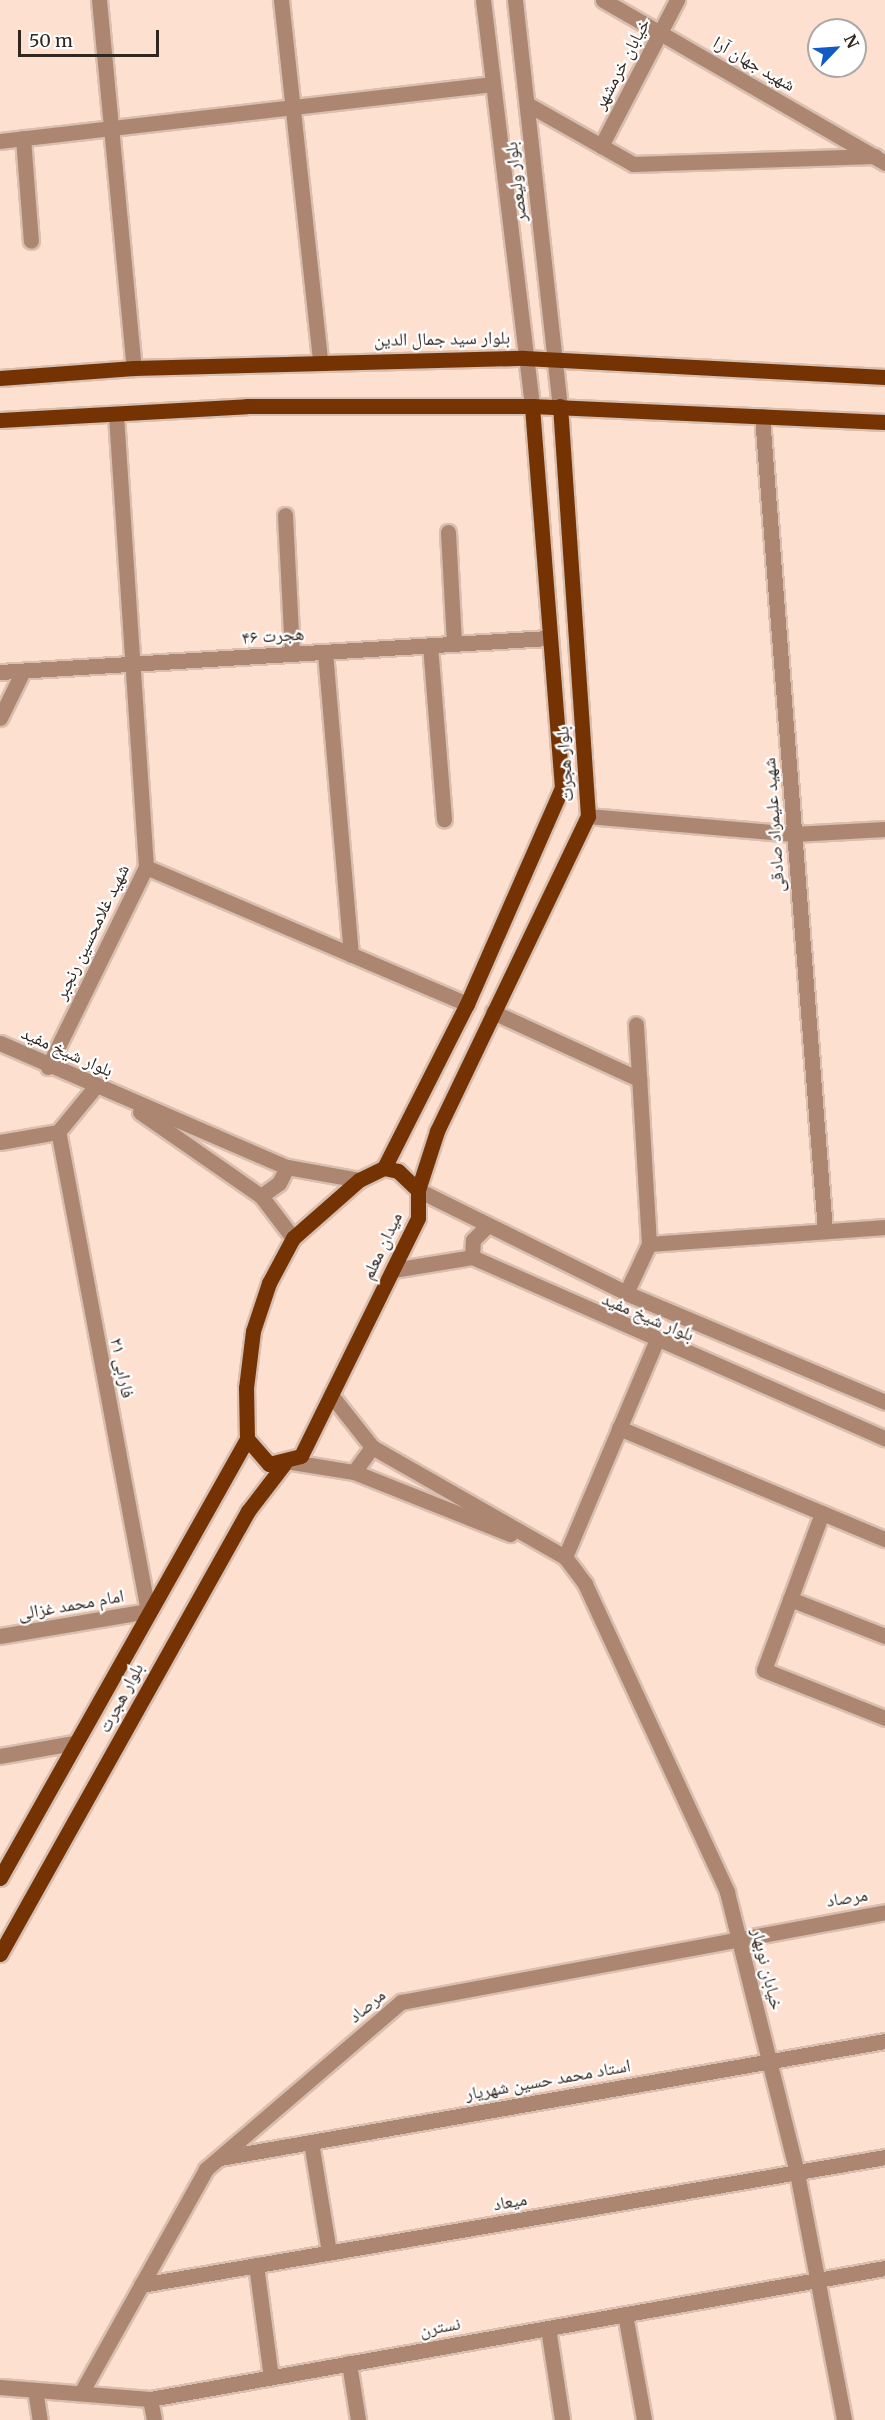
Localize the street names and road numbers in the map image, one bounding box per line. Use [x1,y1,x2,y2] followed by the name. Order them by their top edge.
[589,15,655,113] street label: خیابان خرمشهر
[709,32,799,96] street label: شهید جهان آرا
[500,141,532,223] street label: بلوار ولیعصر
[374,327,510,351] street label: بلوار سید جمال الدین
[241,623,305,649] street label: هجرت ۴۶
[552,726,578,802] street label: بلوار هجرت
[759,757,789,893] street label: شهید علیمراد صادقی
[50,861,134,1003] street label: شهید غلامحسین رنجبر
[18,1022,116,1082] street label: بلوار شیخ مفید
[357,1209,407,1283] street label: میدان معلم
[599,1288,697,1346] street label: بلوار شیخ مفید
[106,1336,138,1400] street label: فارابی ۲۱
[16,1585,126,1625] street label: امام محمد غزالی
[94,1660,148,1736] street label: بلوار هجرت
[825,1884,869,1912] street label: مرصاد
[746,1926,788,2012] street label: خیابان نوبهار
[344,1984,390,2028] street label: مرصاد
[464,2055,632,2105] street label: استاد محمد حسین شهریار
[491,2188,529,2216] street label: میعاد
[418,2313,462,2341] street label: نسترن

